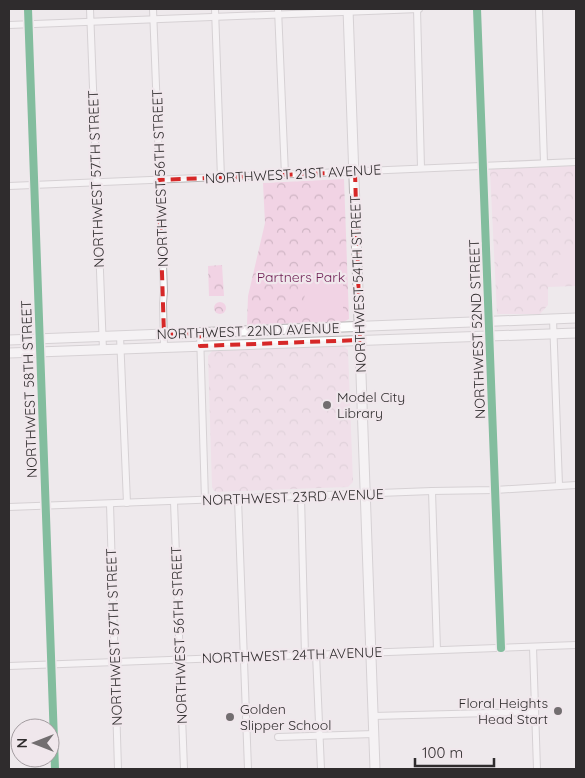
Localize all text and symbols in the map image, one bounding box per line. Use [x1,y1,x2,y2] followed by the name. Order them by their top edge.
[148,89,172,267] street label: NORTHWEST 56TH STREET
[84,90,108,268] street label: NORTHWEST 57TH STREET
[204,160,382,188] street label: NORTHWEST 21ST AVENUE
[346,195,370,373] street label: NORTHWEST 54TH STREET
[465,239,489,419] street label: NORTHWEST 52ND STREET
[257,268,345,286] park label: Partners Park
[17,300,41,478] street label: NORTHWEST 58TH STREET
[156,319,340,343] street label: NORTHWEST 22ND AVENUE
[337,388,405,422] place label: Model City Library
[321,399,333,411] marker: Model City Library
[202,485,384,509] street label: NORTHWEST 23RD AVENUE
[167,546,191,724] street label: NORTHWEST 56TH STREET
[102,548,126,726] street label: NORTHWEST 57TH STREET
[201,643,383,667] street label: NORTHWEST 24TH AVENUE
[459,694,548,728] place label: Floral Heights Head Start
[240,700,331,734] place label: Golden Slipper School
[552,705,564,717] marker: Floral Heights Head Start
[224,711,236,723] marker: Golden Slipper School
[10,718,60,768] north arrow
[415,736,494,768] scale bar
[13,738,31,748] text: N
[422,743,463,762] text: 100 m

